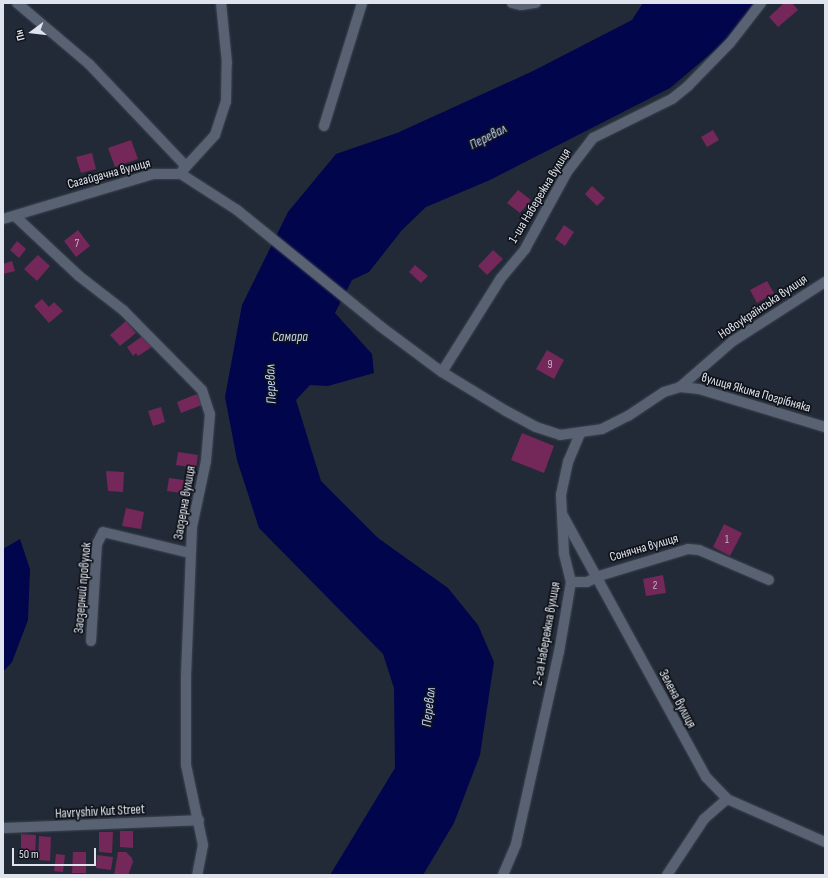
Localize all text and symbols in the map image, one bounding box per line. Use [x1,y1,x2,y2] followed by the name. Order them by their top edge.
[12,12,52,52] north arrow
[12,28,28,42] text: Пн
[466,120,510,154] water label: Перевал
[506,146,574,246] street label: 1-ша Набережна вулиця
[66,155,152,193] street label: Сагайдачна вулиця
[75,237,79,251] house number: 7
[716,271,810,343] street label: Новоукраїнська вулиця
[272,329,308,345] water label: Самара
[548,358,552,372] house number: 9
[262,364,280,404] water label: Перевал
[700,370,812,416] street label: вулиця Якима Погрібняка
[171,465,199,541] street label: Заозерна вулиця
[608,531,680,565] street label: Сонячна вулиця
[725,533,729,547] house number: 1
[71,542,95,634] street label: Заозерний провулок
[653,579,657,593] house number: 2
[530,581,564,687] street label: 2-га Набережна вулиця
[655,667,699,731] street label: Зелена вулиця
[419,686,439,728] water label: Перевал
[55,802,145,822] street label: Havryshiv Kut Street
[14,840,98,866] scale bar
[19,847,39,862] text: 50 m

